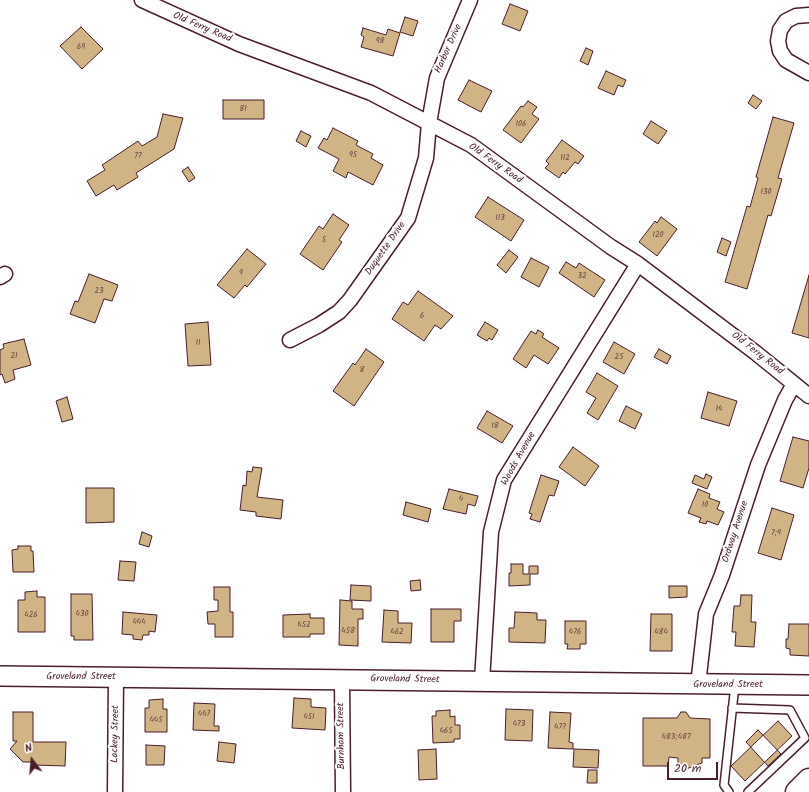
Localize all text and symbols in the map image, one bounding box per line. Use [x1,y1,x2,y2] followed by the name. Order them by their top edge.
[171,10,233,46] street label: Old Ferry Road
[433,23,465,75] street label: Harbor Drive
[376,37,384,47] house number: 98
[77,43,85,53] house number: 69
[239,105,247,115] house number: 81
[516,120,526,130] house number: 106
[466,141,524,187] street label: Old Ferry Road
[349,151,357,161] house number: 95
[134,152,142,162] house number: 77
[560,154,570,164] house number: 112
[760,188,772,198] house number: 130
[495,214,505,224] house number: 113
[363,220,409,278] street label: Duquette Drive
[652,231,664,241] house number: 120
[322,236,326,246] house number: 5
[239,269,243,279] house number: 9
[577,272,587,282] house number: 32
[94,287,104,297] house number: 23
[420,312,424,322] house number: 6
[729,330,785,378] street label: Old Ferry Road
[195,339,201,349] house number: 11
[10,352,18,362] house number: 21
[615,353,623,363] house number: 25
[360,366,364,376] house number: 8
[716,405,722,415] house number: 14
[491,422,499,432] house number: 18
[499,430,539,488] street label: Woods Avenue
[459,495,463,505] house number: 4
[720,500,752,564] street label: Ordway Avenue
[702,501,708,511] house number: 10
[771,529,781,539] house number: 7;9
[76,610,88,620] house number: 430
[24,611,38,621] house number: 426
[132,618,146,628] house number: 444
[297,621,311,631] house number: 452
[341,627,355,637] house number: 458
[390,628,404,638] house number: 462
[569,628,581,638] house number: 476
[654,628,668,638] house number: 484
[46,671,116,683] street label: Groveland Street
[370,673,440,687] street label: Groveland Street
[693,679,763,691] street label: Groveland Street
[335,702,349,770] street label: Burnham Street
[109,705,123,763] street label: Lackey Street
[198,710,210,720] house number: 447
[303,713,315,723] house number: 451
[149,716,163,726] house number: 445
[513,720,525,730] house number: 473
[554,723,566,733] house number: 477
[439,727,453,737] house number: 465
[661,733,691,743] house number: 483;487
[23,739,35,758] text: N
[12,740,52,780] north arrow
[669,754,720,780] scale bar
[674,759,701,778] text: 20 m

